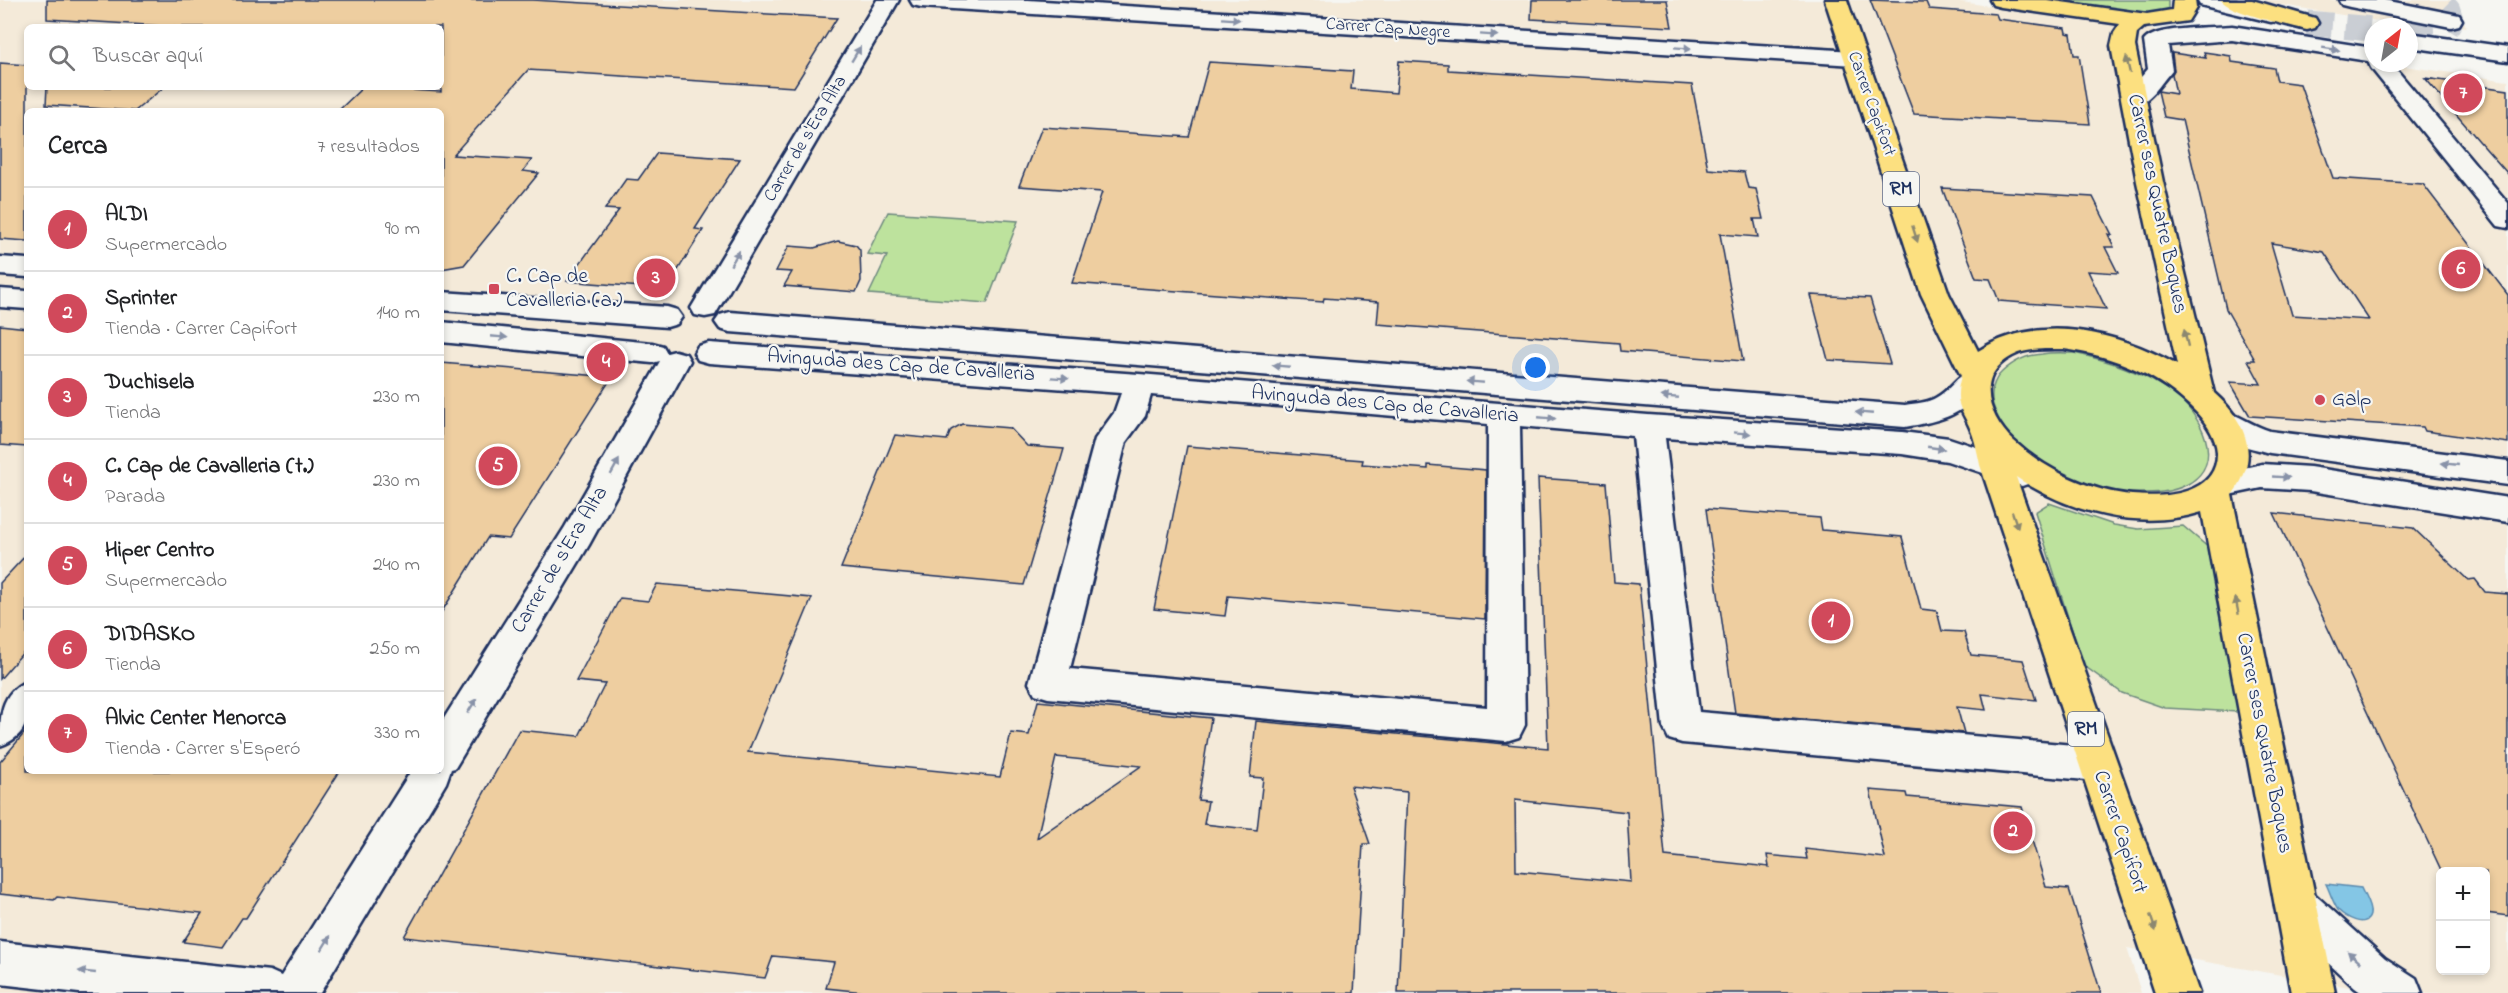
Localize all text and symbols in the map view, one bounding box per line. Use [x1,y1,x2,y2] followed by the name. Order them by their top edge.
[1325,12,1452,47] street label: Carrer Cap Negre
[1222,15,1241,24] one-way arrow
[2364,18,2418,72] north arrow
[24,24,444,90] search box
[1479,31,1498,40] one-way arrow
[45,41,78,74] icon: search
[93,41,203,73] text: Buscar aquí
[1674,43,1693,52] one-way arrow
[2322,44,2341,53] one-way arrow
[850,46,861,62] one-way arrow
[1840,48,1902,160] street label: Carrer Capifort
[2122,56,2132,75] one-way arrow
[2444,70,2482,116] pin: 7
[758,71,854,207] street label: Carrer de s'Era Alta
[2119,91,2195,317] street label: Carrer ses Quatre Boques
[48,128,108,166] text: Cerca
[317,133,420,162] text: 7 resultados
[1883,172,1919,206] road number: RM
[105,199,148,231] text: ALDI
[64,215,71,244] text: 1
[385,215,420,244] text: 90 m
[1911,225,1921,243] one-way arrow
[105,231,227,260] text: Supermercado
[2442,246,2480,292] pin: 6
[730,249,740,266] one-way arrow
[636,256,676,300] pin: 3
[506,262,622,316] place label: C. Cap de Cavalleria (a.)
[487,282,501,296] marker: C. Cap de Cavalleria (a.)
[105,283,177,315] text: Sprinter
[63,299,72,328] text: 2
[376,299,420,328] text: 140 m
[105,315,297,344] text: Tienda · Carrer Capifort
[2181,328,2190,347] one-way arrow
[490,332,509,342] one-way arrow
[586,340,626,385] pin: 4
[766,342,1036,392] street label: Avinguda des Cap de Cavalleria
[1521,353,1550,382] your location
[1271,361,1290,371] one-way arrow
[105,367,194,399] text: Duchisela
[1051,373,1070,383] one-way arrow
[1466,377,1485,387] one-way arrow
[1250,378,1520,434] street label: Avinguda des Cap de Cavalleria
[63,383,72,412] text: 3
[373,383,420,412] text: 230 m
[2332,385,2371,415] place label: Galp
[1660,392,1679,402] one-way arrow
[2313,393,2327,407] marker: Galp
[105,399,161,428] text: Tienda
[1855,408,1874,418] one-way arrow
[1538,413,1557,423] one-way arrow
[1732,428,1751,437] one-way arrow
[478,444,518,488] pin: 5
[1927,444,1946,453] one-way arrow
[105,451,314,483] text: C. Cap de Cavalleria (t.)
[610,458,620,475] one-way arrow
[2441,459,2460,469] one-way arrow
[63,467,72,496] text: 4
[373,467,420,496] text: 230 m
[2272,473,2291,482] one-way arrow
[504,481,616,639] street label: Carrer de s'Era Alta
[105,483,165,512] text: Parada
[2011,511,2021,529] one-way arrow
[105,535,214,567] text: Hiper Centro
[62,551,73,580] text: 5
[373,551,420,580] text: 240 m
[105,567,227,596] text: Supermercado
[2232,596,2241,615] one-way arrow
[1812,598,1850,644] pin: 1
[105,619,195,651] text: DIDASKO
[2228,630,2300,856] street label: Carrer ses Quatre Boques
[63,635,72,664] text: 6
[369,635,420,664] text: 250 m
[105,651,161,680] text: Tienda
[466,698,477,714] one-way arrow
[105,703,286,735] text: Alvic Center Menorca
[2068,712,2104,746] road number: RM
[63,719,72,748] text: 7
[374,719,420,748] text: 330 m
[105,735,301,764] text: Tienda · Carrer s'Esperó
[2085,767,2155,897] street label: Carrer Capifort
[1994,808,2032,854] pin: 2
[2436,867,2490,975] map controls
[2436,867,2490,921] button: +
[2148,915,2158,933] one-way arrow
[2436,921,2490,975] button: −
[320,935,331,951] one-way arrow
[2346,950,2361,964] one-way arrow
[77,968,96,977] one-way arrow

